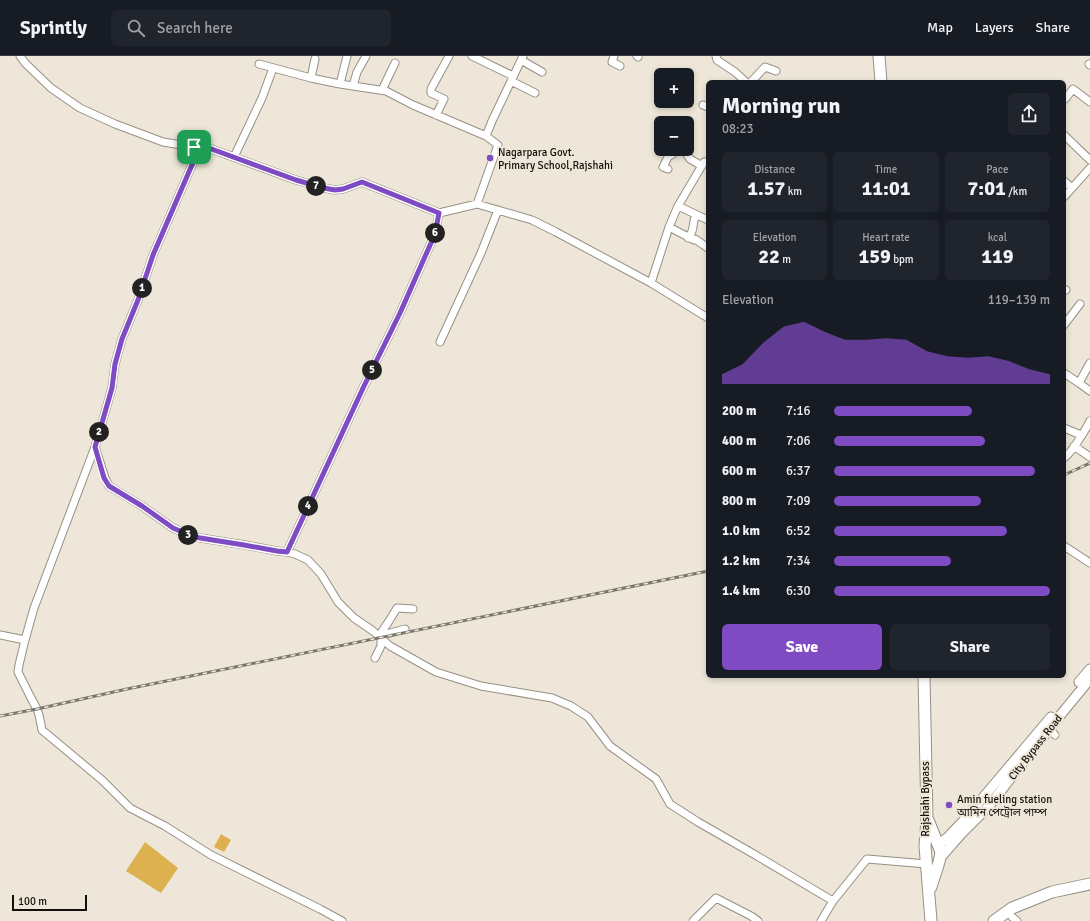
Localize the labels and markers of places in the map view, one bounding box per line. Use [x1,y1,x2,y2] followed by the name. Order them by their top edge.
[177,130,211,164] pin
[498,146,613,172] place label: Nagarpara Govt. Primary School,Rajshahi
[485,153,495,163] marker: Nagarpara Govt. Primary School,Rajshahi
[306,176,326,196] pin: 7
[425,223,445,243] pin: 6
[132,278,152,298] pin: 1
[362,360,382,380] pin: 5
[89,422,109,442] pin: 2
[298,496,318,516] pin: 4
[178,525,198,545] pin: 3
[956,793,1052,819] place label: Amin fueling station আমিন পেট্রোল পাম্প
[944,800,954,810] marker: Amin fueling station আমিন পেট্রোল পাম্প

